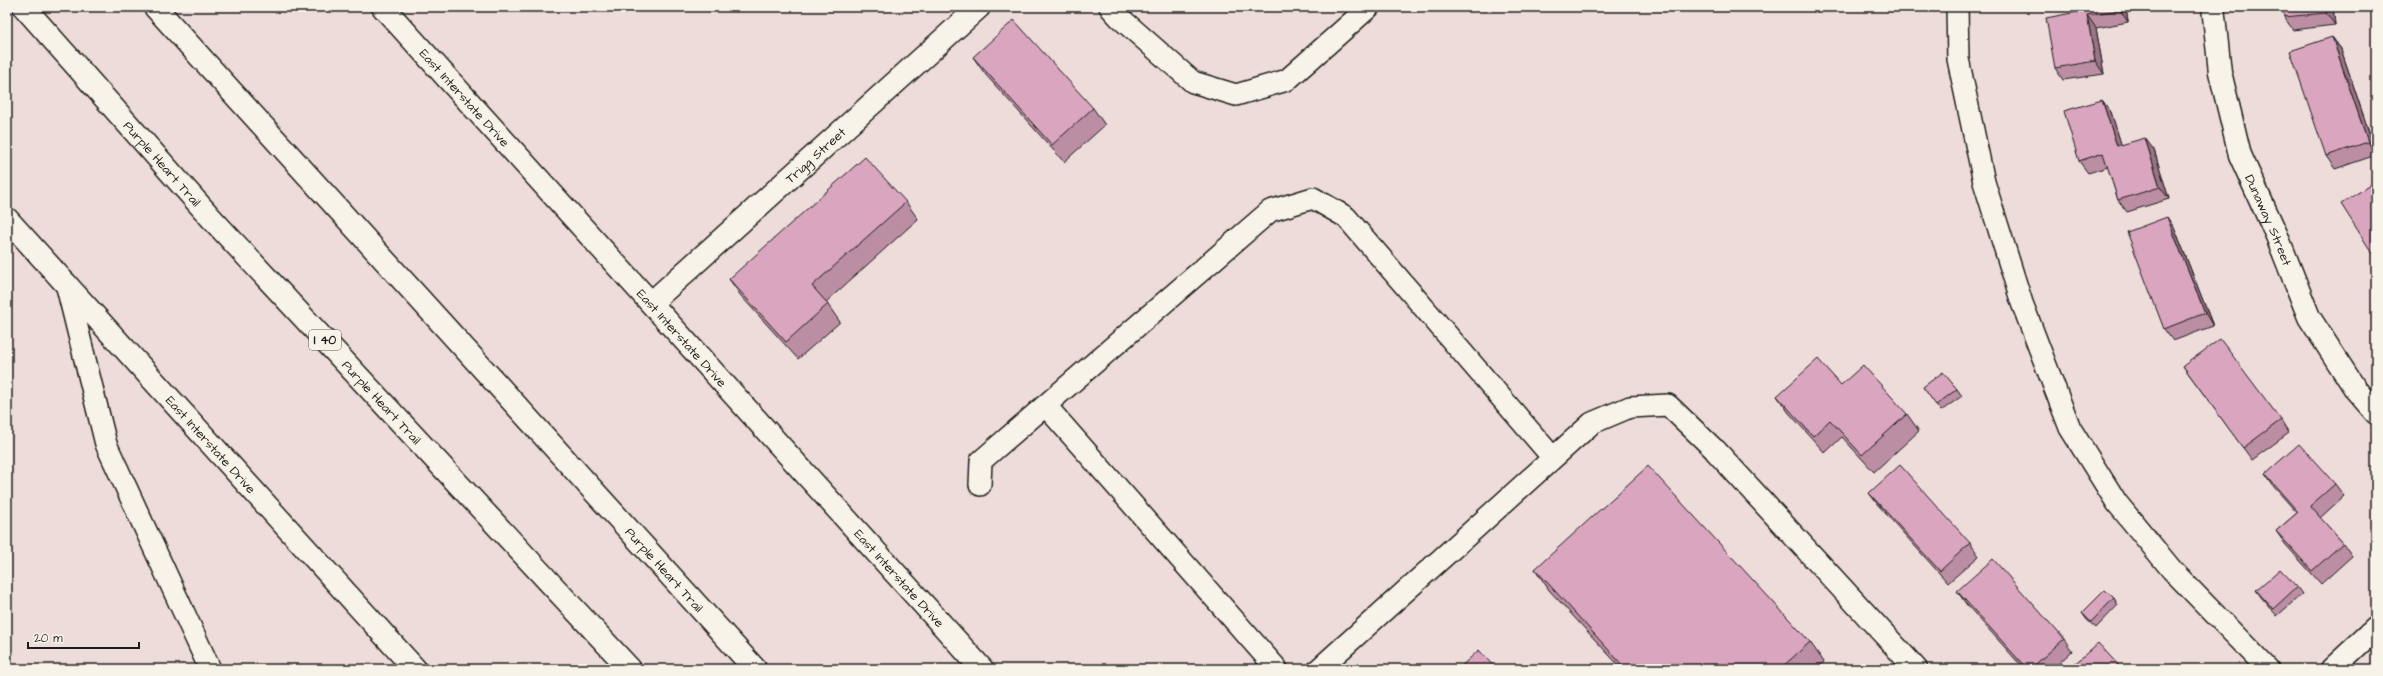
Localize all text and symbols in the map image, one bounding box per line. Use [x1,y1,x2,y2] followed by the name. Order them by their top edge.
[415,45,513,151] street label: East Interstate Drive
[119,117,205,211] street label: Purple Heart Trail
[781,123,851,188] street label: Trigg Street
[2240,172,2296,269] street label: Dunaway Street
[632,285,731,391] street label: East Interstate Drive
[309,330,341,350] road number: I 40
[338,357,425,449] street label: Purple Heart Trail
[161,392,260,498] street label: East Interstate Drive
[621,524,707,616] street label: Purple Heart Trail
[850,526,948,632] street label: East Interstate Drive
[28,624,139,650] scale bar
[34,630,63,647] text: 20 m

